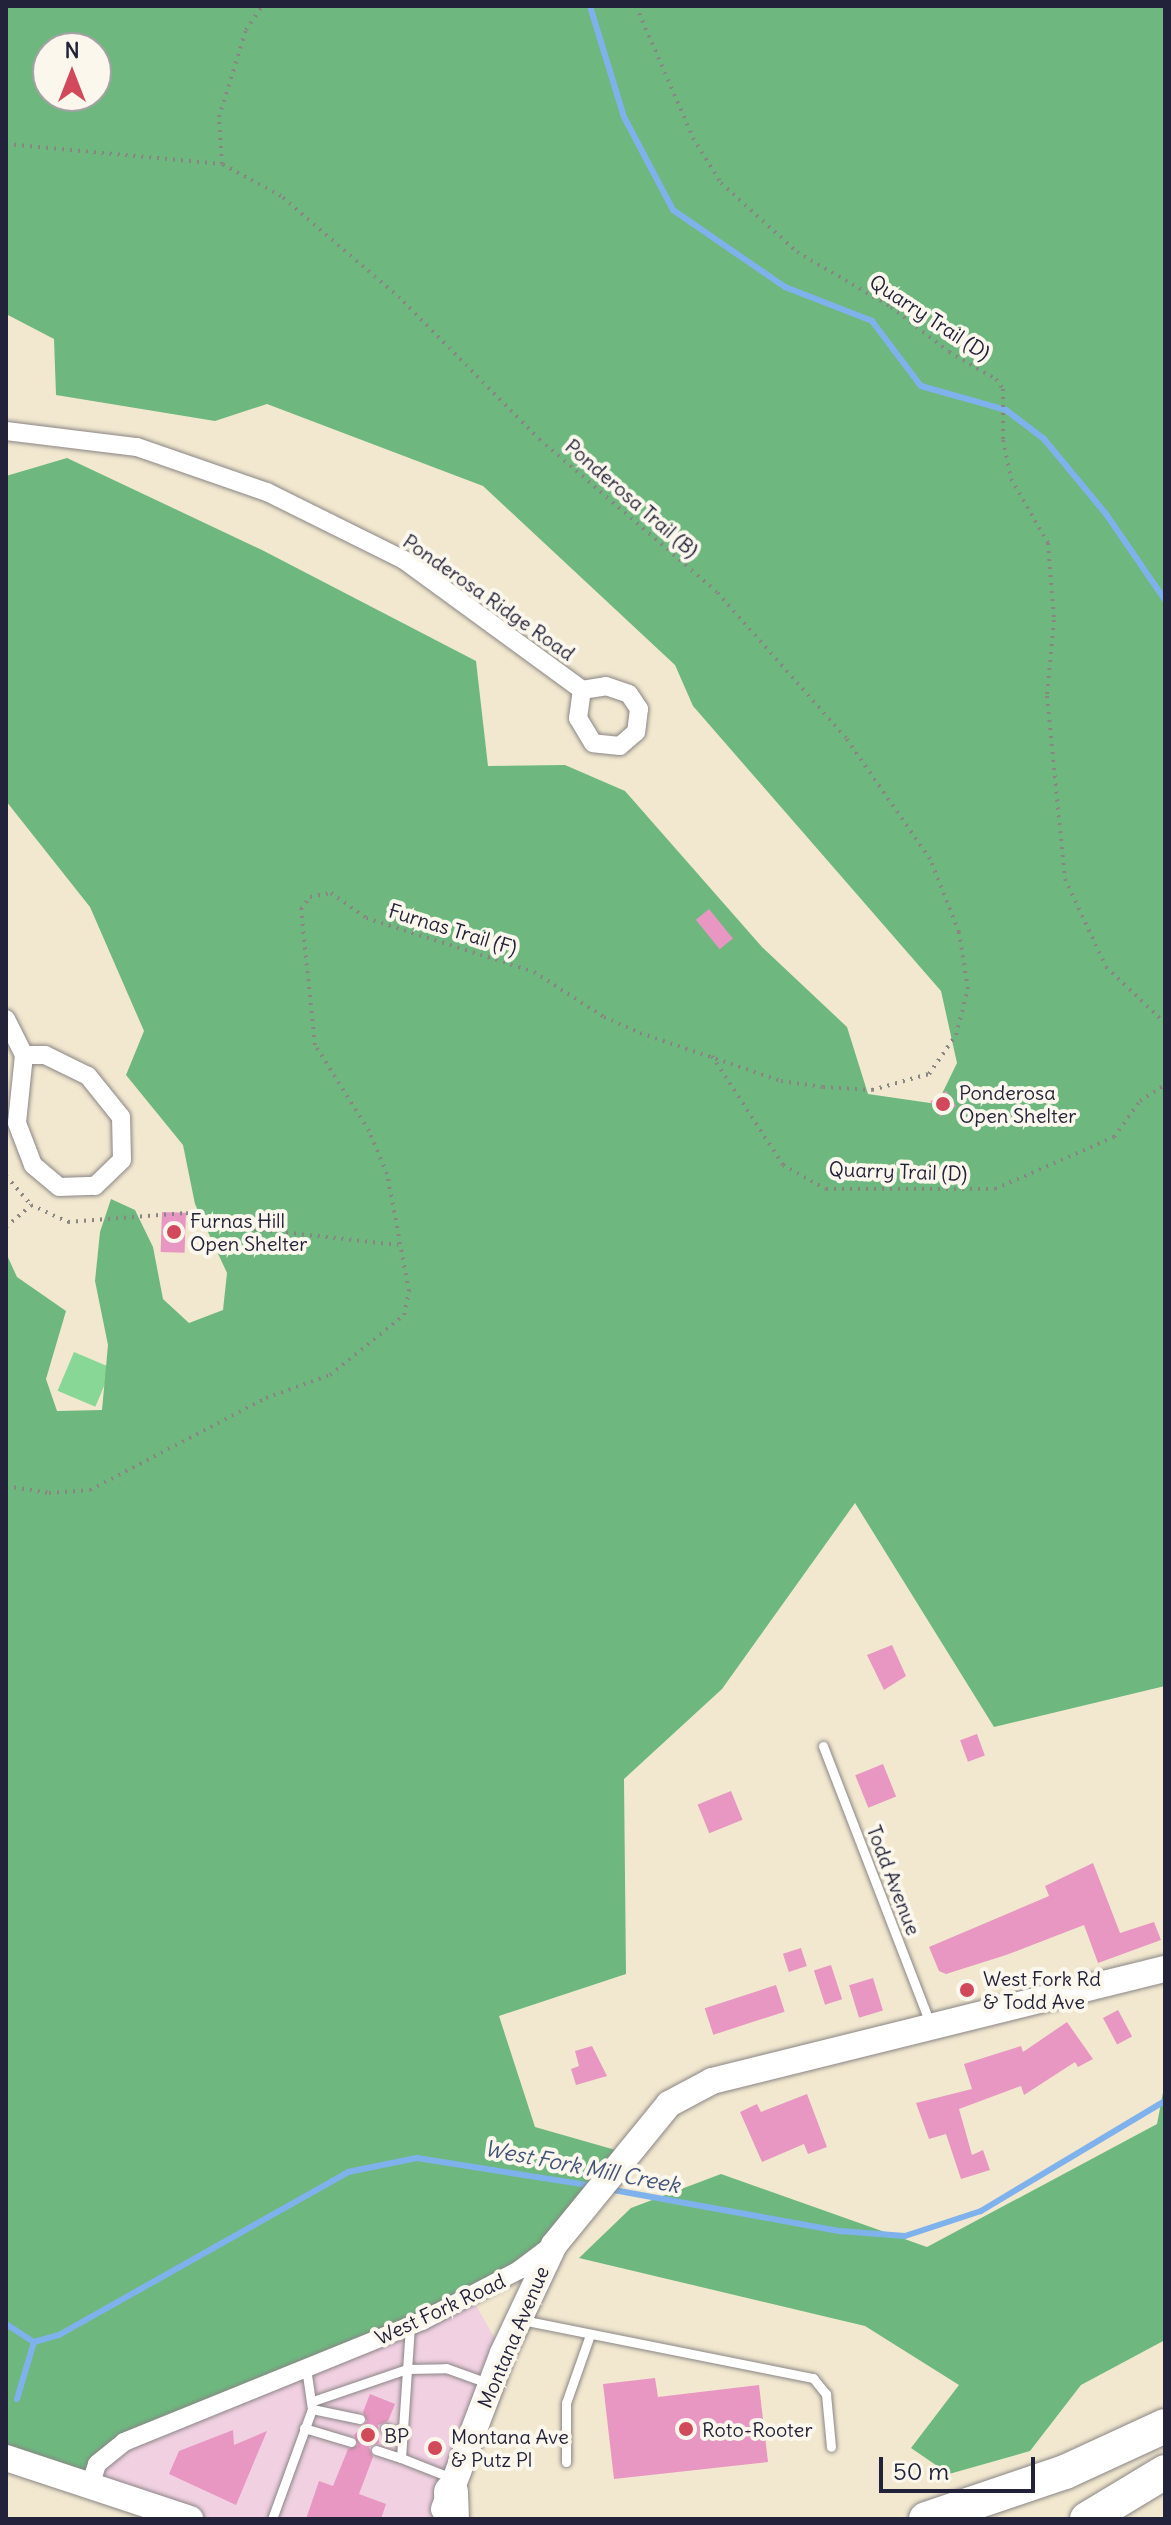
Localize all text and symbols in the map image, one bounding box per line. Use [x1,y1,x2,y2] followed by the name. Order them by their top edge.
[32,32,112,112] north arrow
[64,36,80,64] text: N
[865,269,995,365] street label: Quarry Trail (D)
[561,434,703,562] street label: Ponderosa Trail (B)
[399,529,579,665] street label: Ponderosa Ridge Road
[386,898,520,960] street label: Furnas Trail (F)
[959,1080,1076,1127] place label: Ponderosa Open Shelter
[934,1095,952,1113] marker: Ponderosa Open Shelter
[828,1157,968,1185] street label: Quarry Trail (D)
[190,1208,307,1255] place label: Furnas Hill Open Shelter
[165,1223,183,1241] marker: Furnas Hill Open Shelter
[862,1822,926,1938] street label: Todd Avenue
[983,1966,1101,2013] place label: West Fork Rd & Todd Ave
[958,1981,976,1999] marker: West Fork Rd & Todd Ave
[482,2135,682,2199] water label: West Fork Mill Creek
[472,2263,554,2411] street label: Montana Avenue
[371,2268,509,2350] street label: West Fork Road
[702,2417,813,2441] place label: Roto-Rooter
[677,2420,695,2438] marker: Roto-Rooter
[384,2423,409,2447] place label: BP
[451,2424,569,2471] place label: Montana Ave & Putz Pl
[359,2426,377,2444] marker: BP
[426,2439,444,2457] marker: Montana Ave & Putz Pl
[883,2441,1039,2491] scale bar
[893,2456,949,2486] text: 50 m

